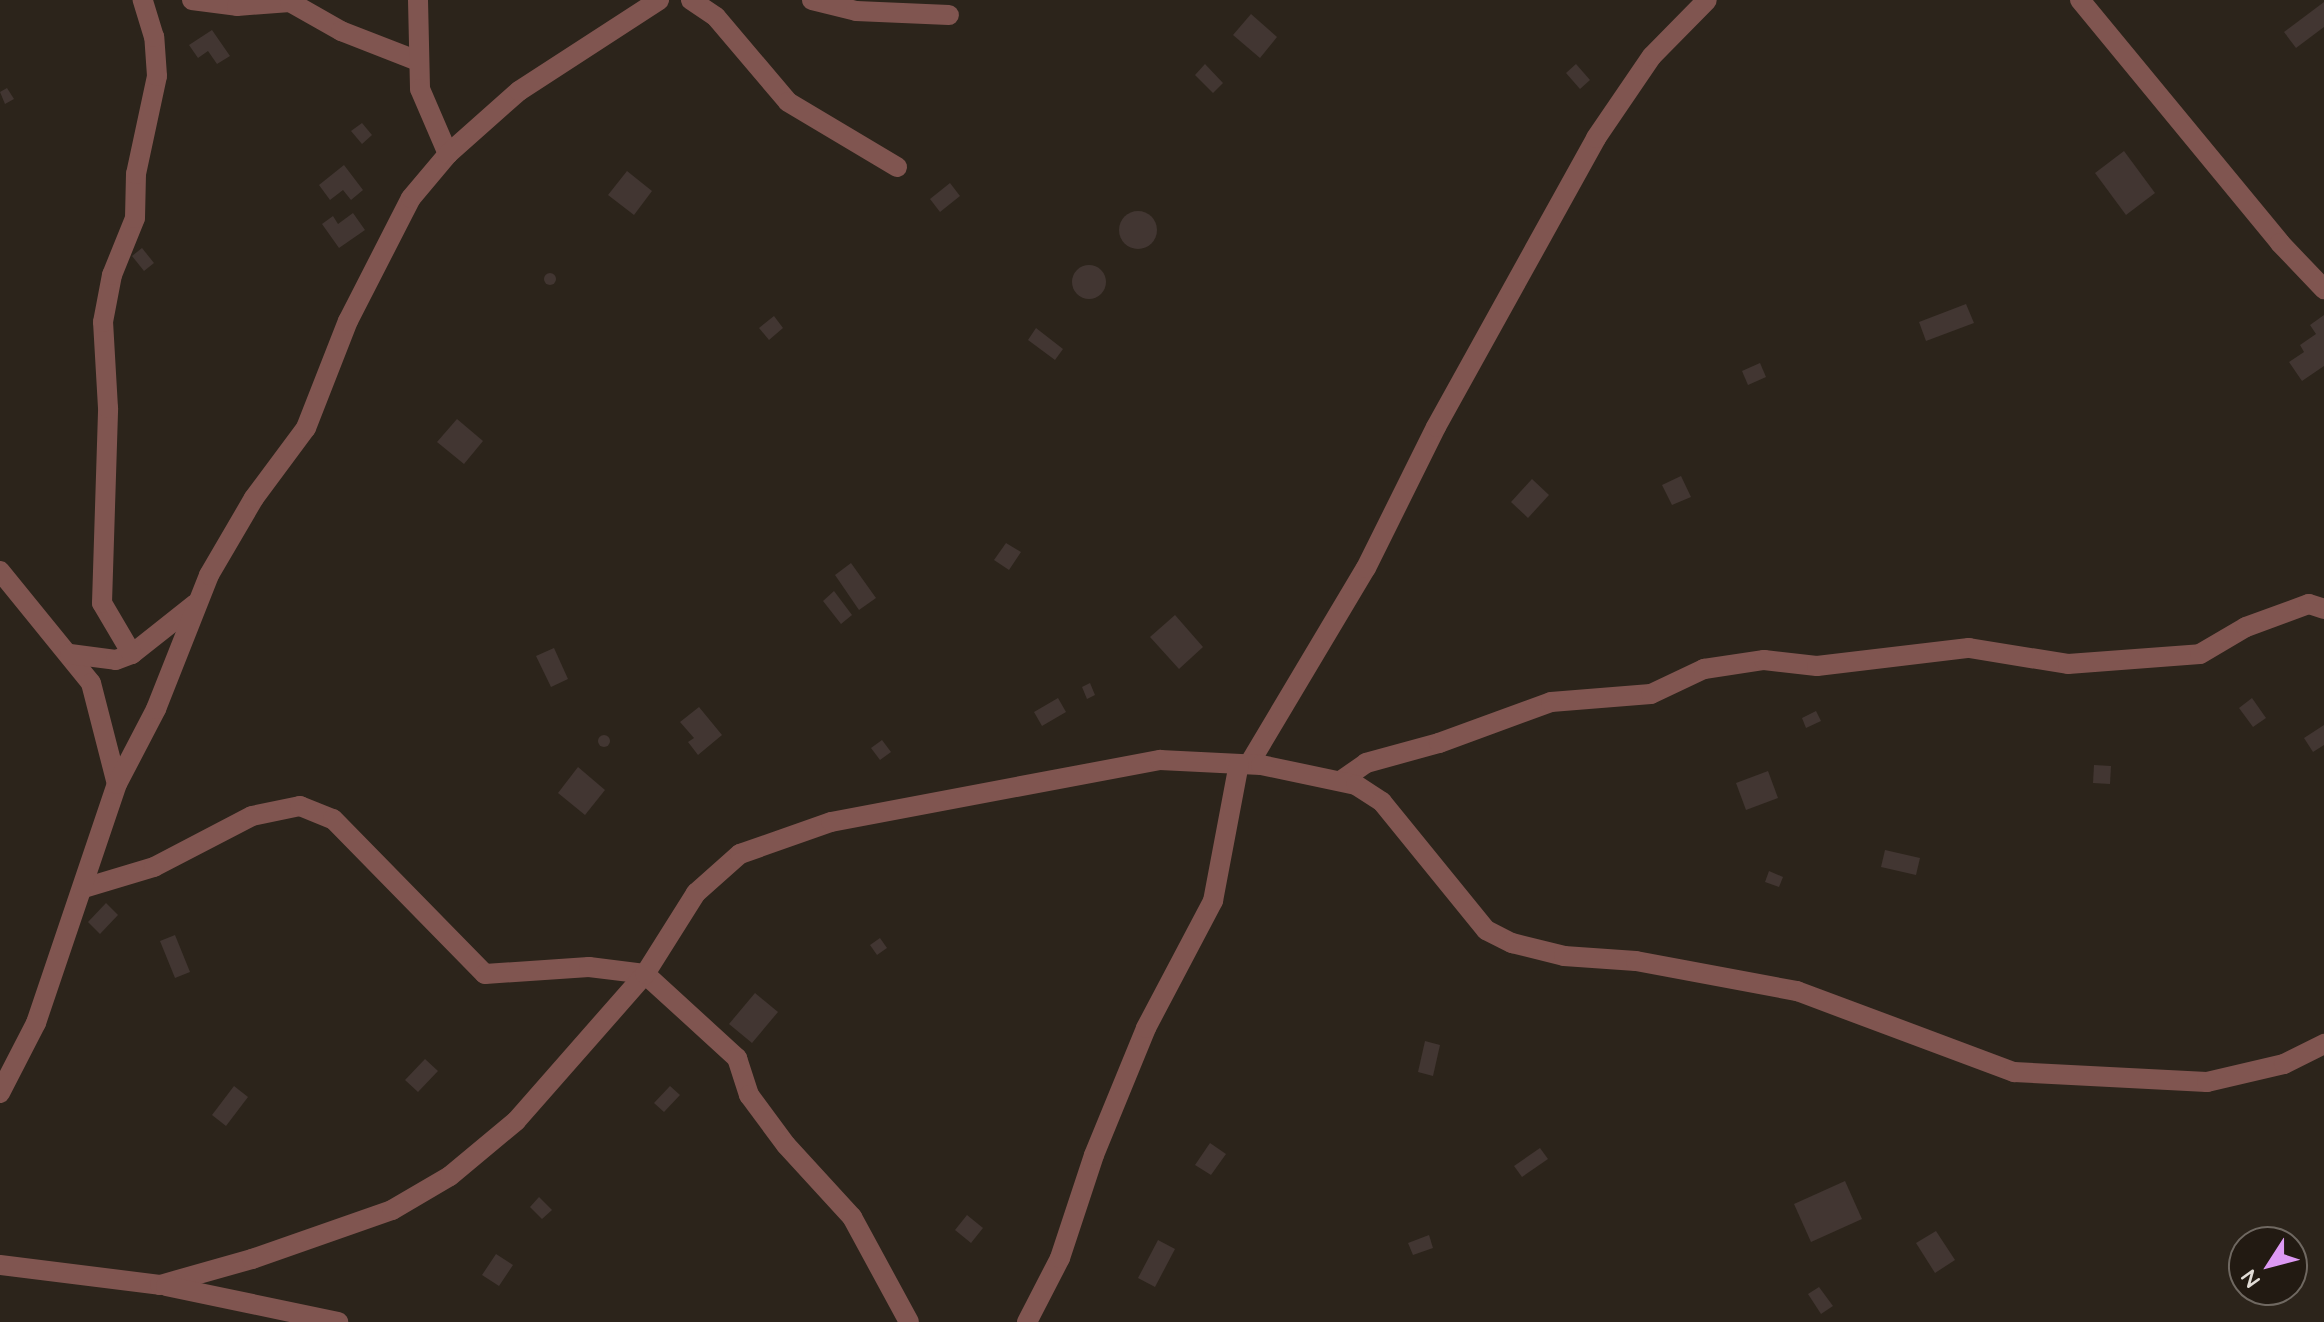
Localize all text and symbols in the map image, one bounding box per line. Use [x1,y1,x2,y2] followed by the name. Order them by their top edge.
[2228,1226,2308,1306] north arrow
[2234,1264,2266,1294] text: N

